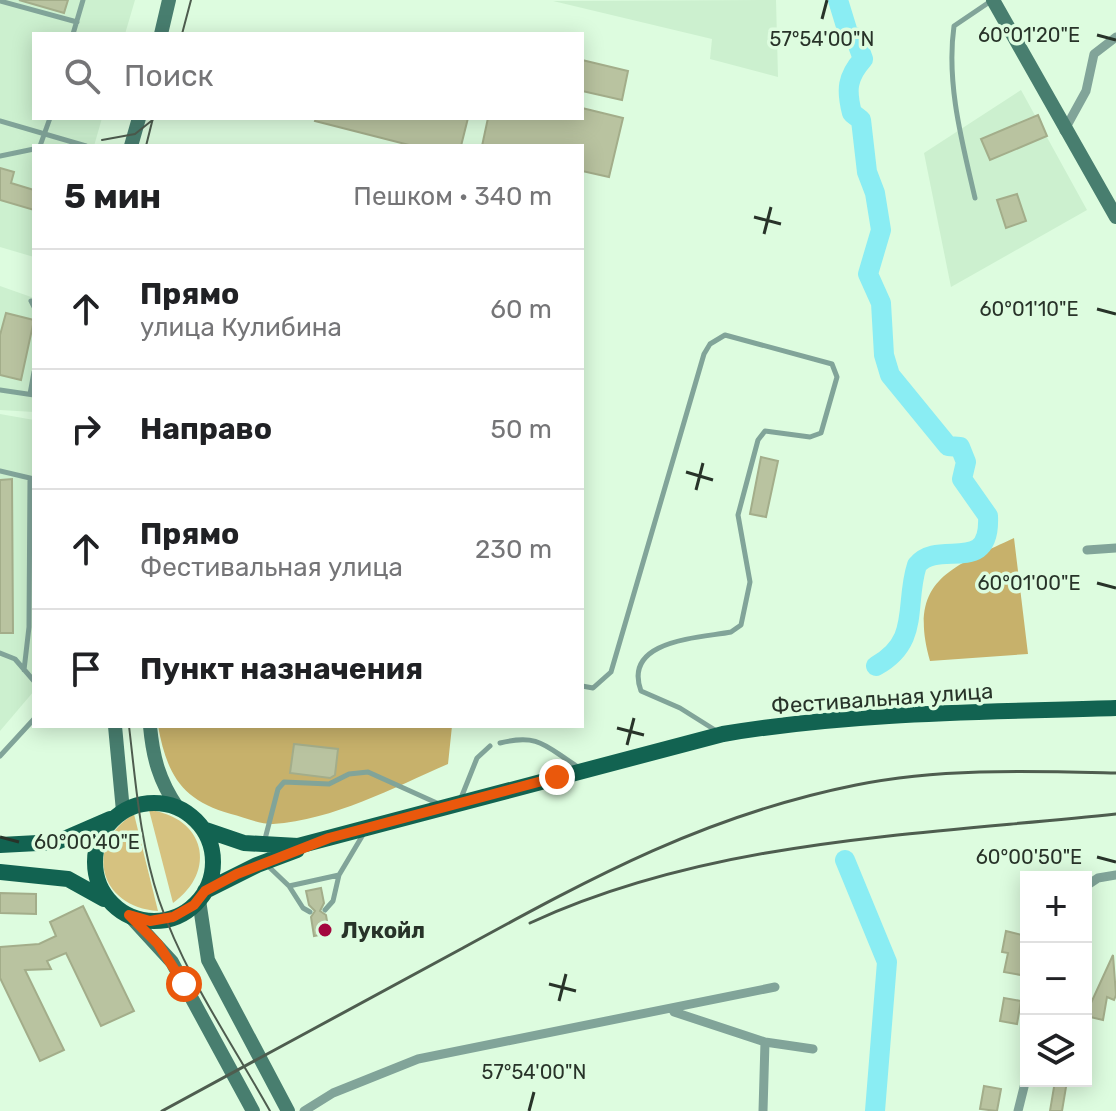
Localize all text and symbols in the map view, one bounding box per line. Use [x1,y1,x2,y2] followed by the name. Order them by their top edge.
[978,23,1080,47] text: 60°01'20"E
[770,27,874,51] text: 57°54'00"N
[32,32,584,120] search box
[60,54,104,98] icon: search
[124,58,214,94] text: Поиск
[64,176,161,217] text: 5 мин
[353,181,552,212] text: Пешком · 340 m
[140,276,239,312] text: Прямо
[64,287,108,331] icon: ahead
[490,294,552,325] text: 60 m
[980,297,1079,321] text: 60°01'10"E
[140,312,342,343] text: улица Кулибина
[64,407,108,451] icon: right
[140,411,272,447] text: Направо
[491,414,552,445] text: 50 m
[140,516,239,552] text: Прямо
[64,527,108,571] icon: ahead
[475,534,552,565] text: 230 m
[140,552,403,583] text: Фестивальная улица
[977,571,1081,595] text: 60°01'00"E
[64,647,108,691] icon: arrive
[140,651,423,687] text: Пункт назначения
[770,677,994,720] street label: Фестивальная улица
[539,759,575,795] route end
[34,830,140,854] text: 60°00'40"E
[976,845,1082,869] text: 60°00'50"E
[1020,871,1092,1087] map controls
[1020,871,1092,943] button: +
[341,917,425,944] place label: Лукойл
[316,921,334,939] marker: Лукойл
[1020,943,1092,1015] button: −
[166,966,202,1002] route start
[1020,1015,1092,1087] button: layers
[482,1060,586,1084] text: 57°54'00"N

